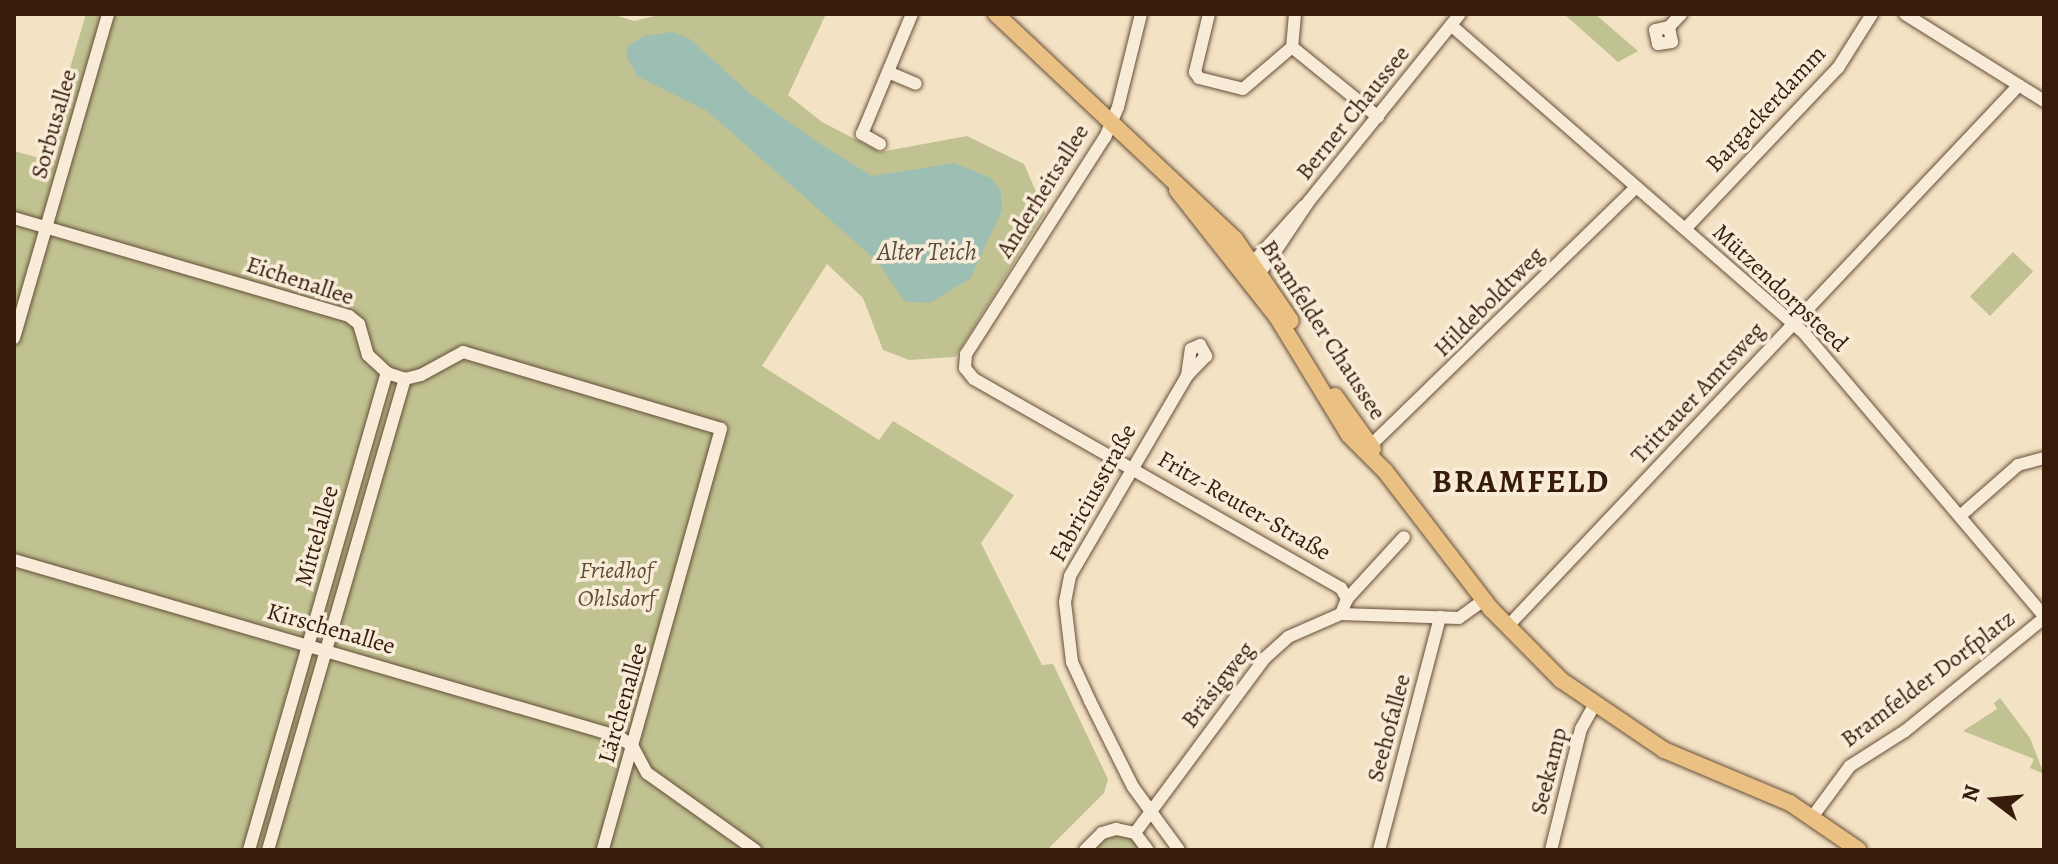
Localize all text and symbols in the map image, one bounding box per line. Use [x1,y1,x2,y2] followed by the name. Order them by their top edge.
[1290,40,1416,186] street label: Berner Chaussee
[1700,40,1832,178] street label: Bargackerdamm
[25,66,83,182] street label: Sorbusallee
[991,119,1095,263] street label: Anderheitsallee
[1706,218,1854,358] street label: Mützendorpsteed
[1254,235,1392,425] street label: Bramfelder Chaussee
[877,236,977,268] water label: Alter Teich
[1428,241,1550,363] street label: Hildeboldtweg
[243,250,357,312] street label: Eichenallee
[1625,316,1771,470] street label: Trittauer Amtsweg
[1043,419,1143,567] street label: Fabriciusstraße
[1152,445,1336,567] street label: Fritz-Reuter-Straße
[1432,462,1610,500] district label: BRAMFELD
[289,482,345,590] street label: Mittelallee
[577,557,655,613] park label: Friedhof Ohlsdorf
[264,597,398,661] street label: Kirschenallee
[1835,604,2021,754] street label: Bramfelder Dorfplatz
[1175,636,1261,734] street label: Bräsigweg
[592,640,654,766] street label: Lärchenallee
[1361,671,1417,785] street label: Seehofallee
[1524,724,1574,818] street label: Seekamp
[1954,760,2034,840] north arrow
[1954,782,1988,805] text: N

